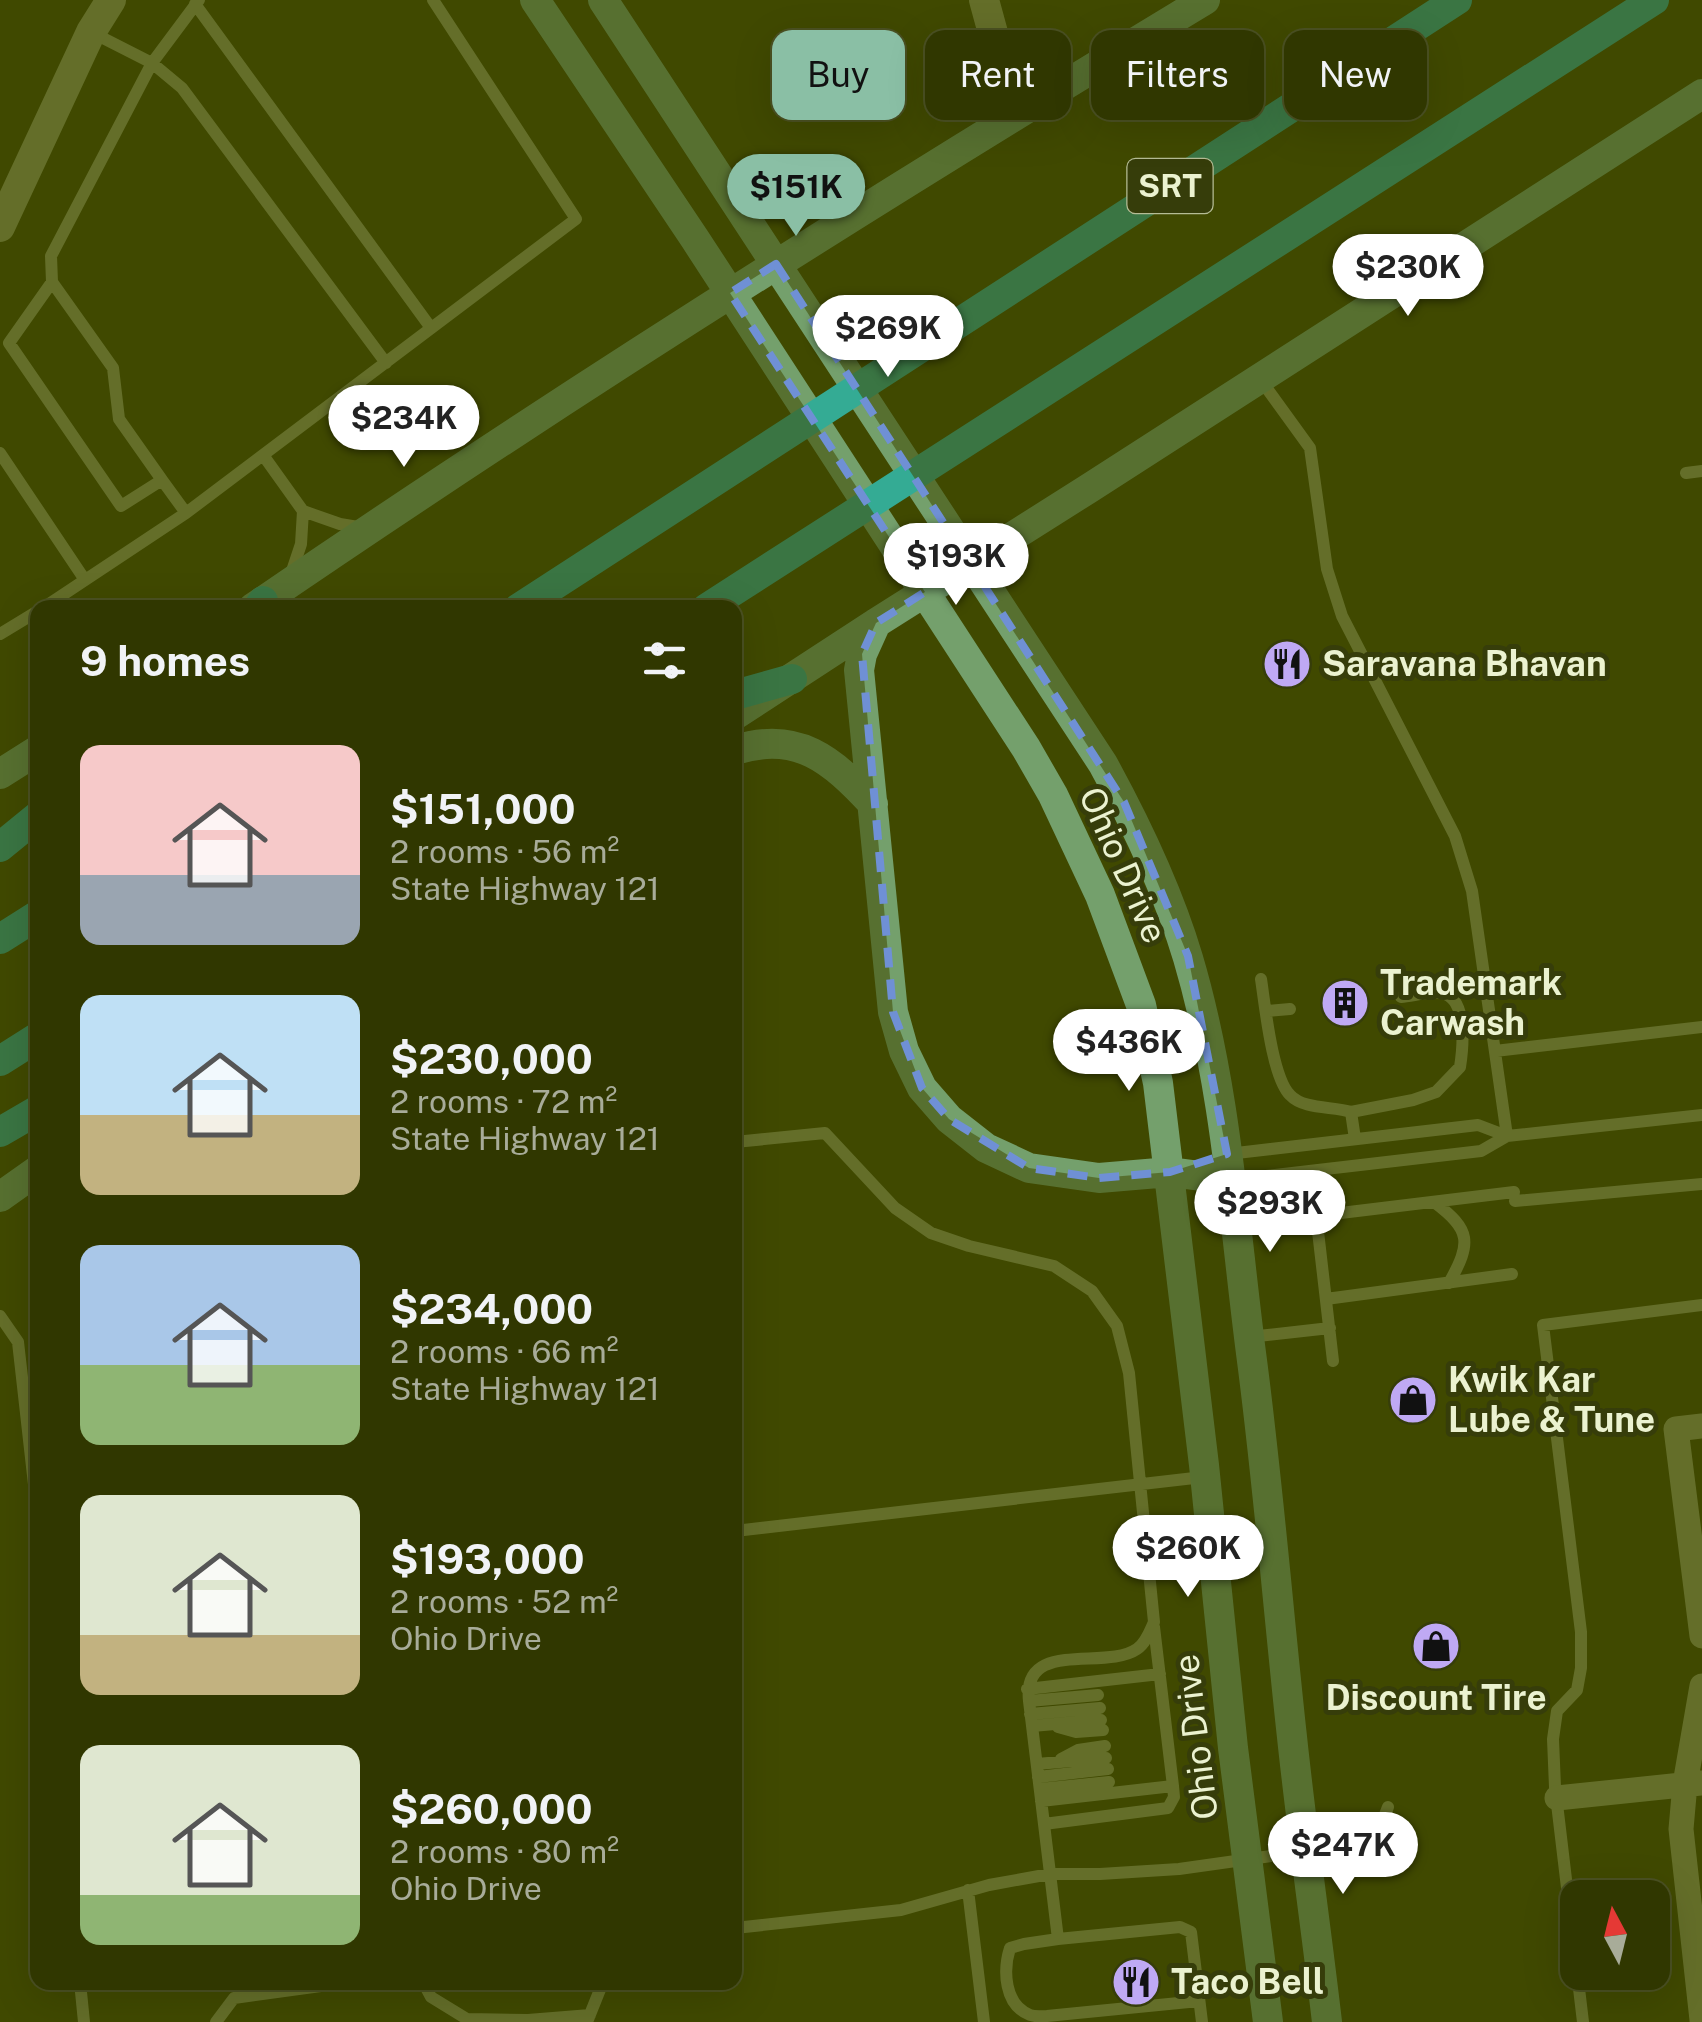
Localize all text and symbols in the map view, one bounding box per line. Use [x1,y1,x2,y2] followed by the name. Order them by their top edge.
[772,30,905,120] chip: Buy
[925,30,1071,120] chip: Rent
[1091,30,1264,120] chip: Filters
[1284,30,1427,120] chip: New
[726,154,866,239] pin: $151K
[1128,159,1212,213] road number: SRT
[749,168,843,205] text: $151K
[1338,234,1478,319] pin: $230K
[1355,248,1461,285] text: $230K
[818,295,958,380] pin: $269K
[834,309,942,346] text: $269K
[334,385,474,470] pin: $234K
[350,399,458,436] text: $234K
[886,523,1026,608] pin: $193K
[906,537,1006,574] text: $193K
[637,633,692,688] icon: filters
[80,636,250,685] text: 9 homes
[1261,638,1313,690] restaurant icon: Saravana Bhavan
[1322,643,1607,684] place label: Saravana Bhavan
[1071,781,1176,949] street label: Ohio Drive
[390,784,575,833] text: $151,000
[160,785,280,905] icon: home
[390,833,619,870] text: 2 rooms · 56 m²
[390,870,660,907] text: State Highway 121
[1380,962,1562,1043] place label: Trademark Carwash
[1319,977,1371,1029] building icon: Trademark Carwash
[1059,1009,1199,1094] pin: $436K
[1075,1023,1183,1060] text: $436K
[390,1034,593,1083] text: $230,000
[160,1035,280,1155] icon: home
[390,1083,617,1120] text: 2 rooms · 72 m²
[390,1120,660,1157] text: State Highway 121
[1200,1170,1340,1255] pin: $293K
[1216,1184,1324,1221] text: $293K
[390,1284,593,1333] text: $234,000
[160,1285,280,1405] icon: home
[390,1333,618,1370] text: 2 rooms · 66 m²
[1448,1359,1655,1440] place label: Kwik Kar Lube & Tune
[390,1370,660,1407] text: State Highway 121
[1387,1374,1439,1426] shop icon: Kwik Kar Lube & Tune
[1118,1515,1258,1600] pin: $260K
[1135,1529,1241,1566] text: $260K
[390,1534,585,1583] text: $193,000
[160,1535,280,1655] icon: home
[390,1583,618,1620] text: 2 rooms · 52 m²
[390,1620,542,1657] text: Ohio Drive
[1410,1620,1462,1672] shop icon: Discount Tire
[1165,1652,1226,1822] street label: Ohio Drive
[1325,1677,1547,1718] place label: Discount Tire
[390,1784,593,1833] text: $260,000
[160,1785,280,1905] icon: home
[1273,1812,1413,1897] pin: $247K
[1290,1826,1396,1863] text: $247K
[390,1833,619,1870] text: 2 rooms · 80 m²
[390,1870,542,1907] text: Ohio Drive
[1560,1880,1670,1990] north arrow
[1560,1880,1670,1990] map controls
[1110,1956,1162,2008] restaurant icon: Taco Bell
[1171,1961,1324,2002] place label: Taco Bell

